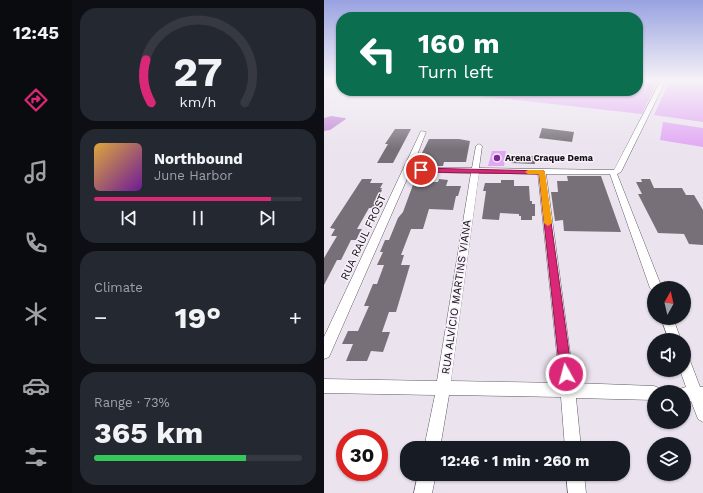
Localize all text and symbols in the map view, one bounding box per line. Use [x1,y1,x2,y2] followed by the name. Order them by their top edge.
[13,22,59,43] text: 12:45
[418,27,500,60] text: 160 m
[352,28,404,80] icon: left
[173,46,223,95] text: 27
[418,61,493,82] text: Turn left
[22,86,50,114] icon: directions
[180,93,216,109] text: km/h
[154,150,243,168] text: Northbound
[404,153,438,187] pin
[492,153,502,163] marker: Arena Craque Dema
[505,153,594,163] place label: Arena Craque Dema
[22,158,50,186] icon: music
[410,159,432,181] icon: arrive
[154,168,233,183] text: June Harbor
[338,192,389,282] street label: RUA RAUL FROST
[118,207,140,229] icon: previous
[187,207,209,229] icon: pause
[256,207,278,229] icon: next
[438,219,474,375] street label: RUA ALVÍCIO MARTINS VIANA
[22,229,50,257] icon: phone
[94,280,143,295] text: Climate
[647,281,691,325] north arrow
[647,281,691,481] map controls
[22,300,50,328] icon: climate
[175,300,221,335] text: 19°
[94,305,107,330] text: −
[289,305,302,330] text: +
[647,333,691,377] button: sound
[545,353,587,395] position arrow
[22,372,50,400] icon: car
[647,385,691,429] button: search
[94,395,170,410] text: Range · 73%
[94,415,203,450] text: 365 km
[336,429,388,481] speed limit sign: 30
[647,437,691,481] button: layers
[22,443,50,471] icon: filters
[441,452,589,470] text: 12:46 · 1 min · 260 m

